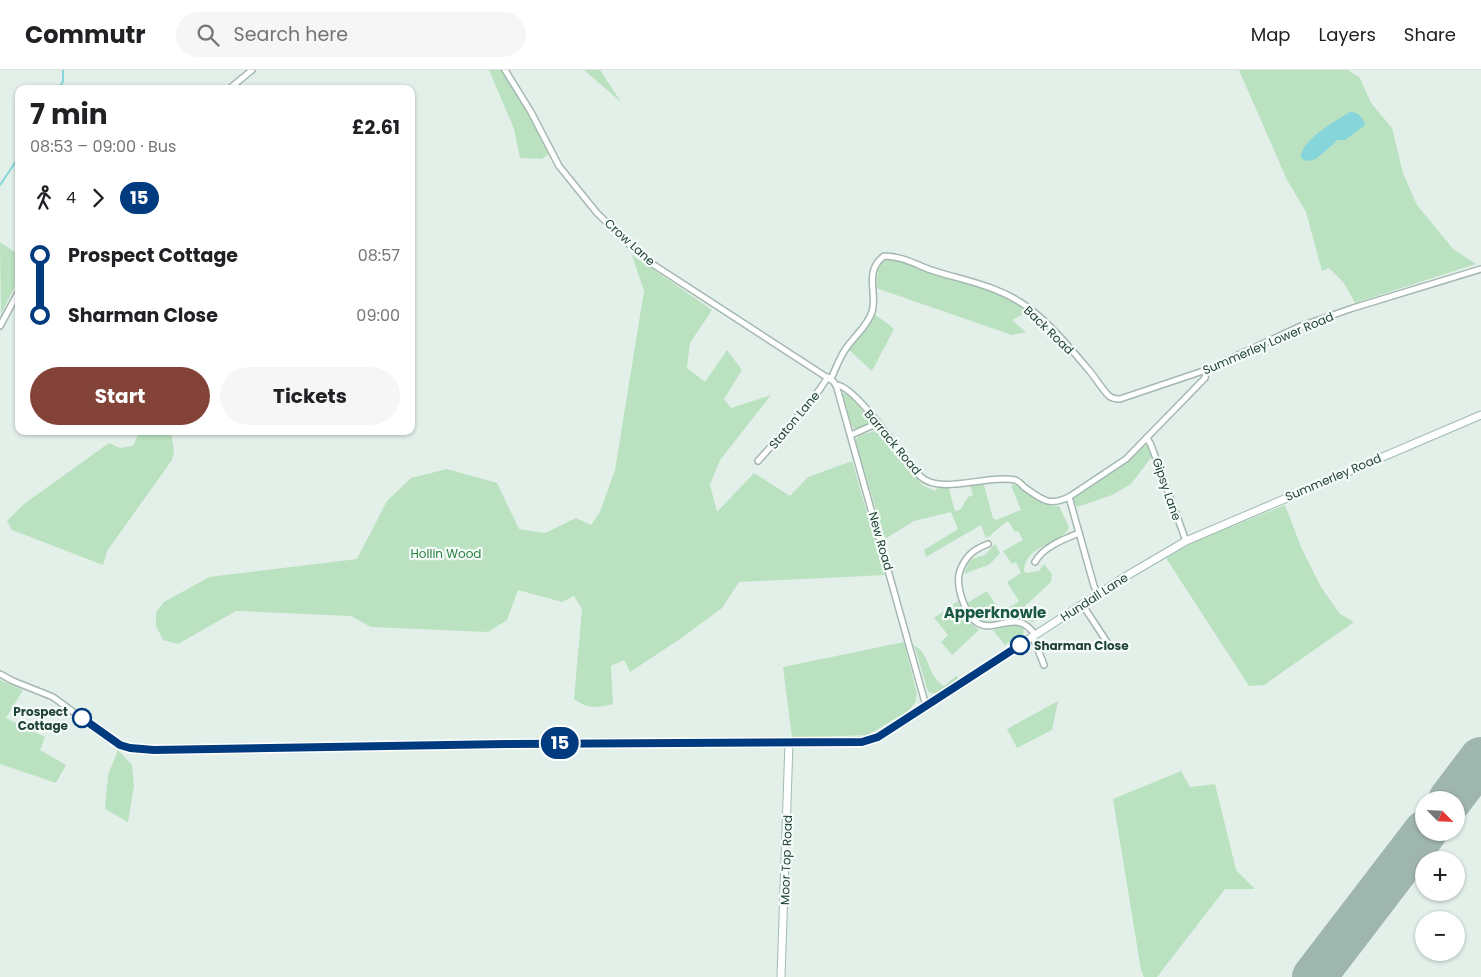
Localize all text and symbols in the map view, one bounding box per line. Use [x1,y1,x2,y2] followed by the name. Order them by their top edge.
[176,12,526,57] search box
[25,18,146,51] text: Commutr
[194,21,222,49] icon: search
[234,21,348,48] text: Search here
[1251,22,1291,47] text: Map
[1319,22,1376,47] text: Layers
[1404,22,1456,47] text: Share
[30,95,108,134] text: 7 min
[352,114,400,141] text: £2.61
[30,135,176,158] text: 08:53 – 09:00 · Bus
[30,184,58,212] icon: walk
[84,184,112,212] icon: forward
[130,185,149,210] text: 15
[66,186,76,209] text: 4
[601,215,659,269] street label: Crow Lane
[68,242,238,269] text: Prospect Cottage
[358,244,400,267] text: 08:57
[68,302,218,329] text: Sharman Close
[1020,302,1078,358] street label: Back Road
[356,304,400,327] text: 09:00
[1200,308,1336,378] street label: Summerley Lower Road
[30,367,210,425] button: Start
[220,367,400,425] button: Tickets
[765,387,823,453] street label: Staton Lane
[861,406,925,478] street label: Barrack Road
[1282,449,1384,505] street label: Summerley Road
[1148,455,1186,523] street label: Gipsy Lane
[865,510,897,572] street label: New Road
[411,545,481,562] park label: Hollin Wood
[1057,569,1131,625] street label: Hundall Lane
[944,602,1046,623] district label: Apperknowle
[1010,635,1030,655] marker: Sharman Close
[1034,637,1129,654] place label: Sharman Close
[13,703,69,734] place label: Prospect Cottage
[72,708,92,728] marker: Prospect Cottage
[538,727,582,759] line badge: 15
[551,730,569,755] text: 15
[1415,791,1465,841] north arrow
[1415,791,1465,961] map controls
[776,815,796,905] street label: Moor Top Road
[1415,851,1465,901] button: +
[1415,911,1465,961] button: −

